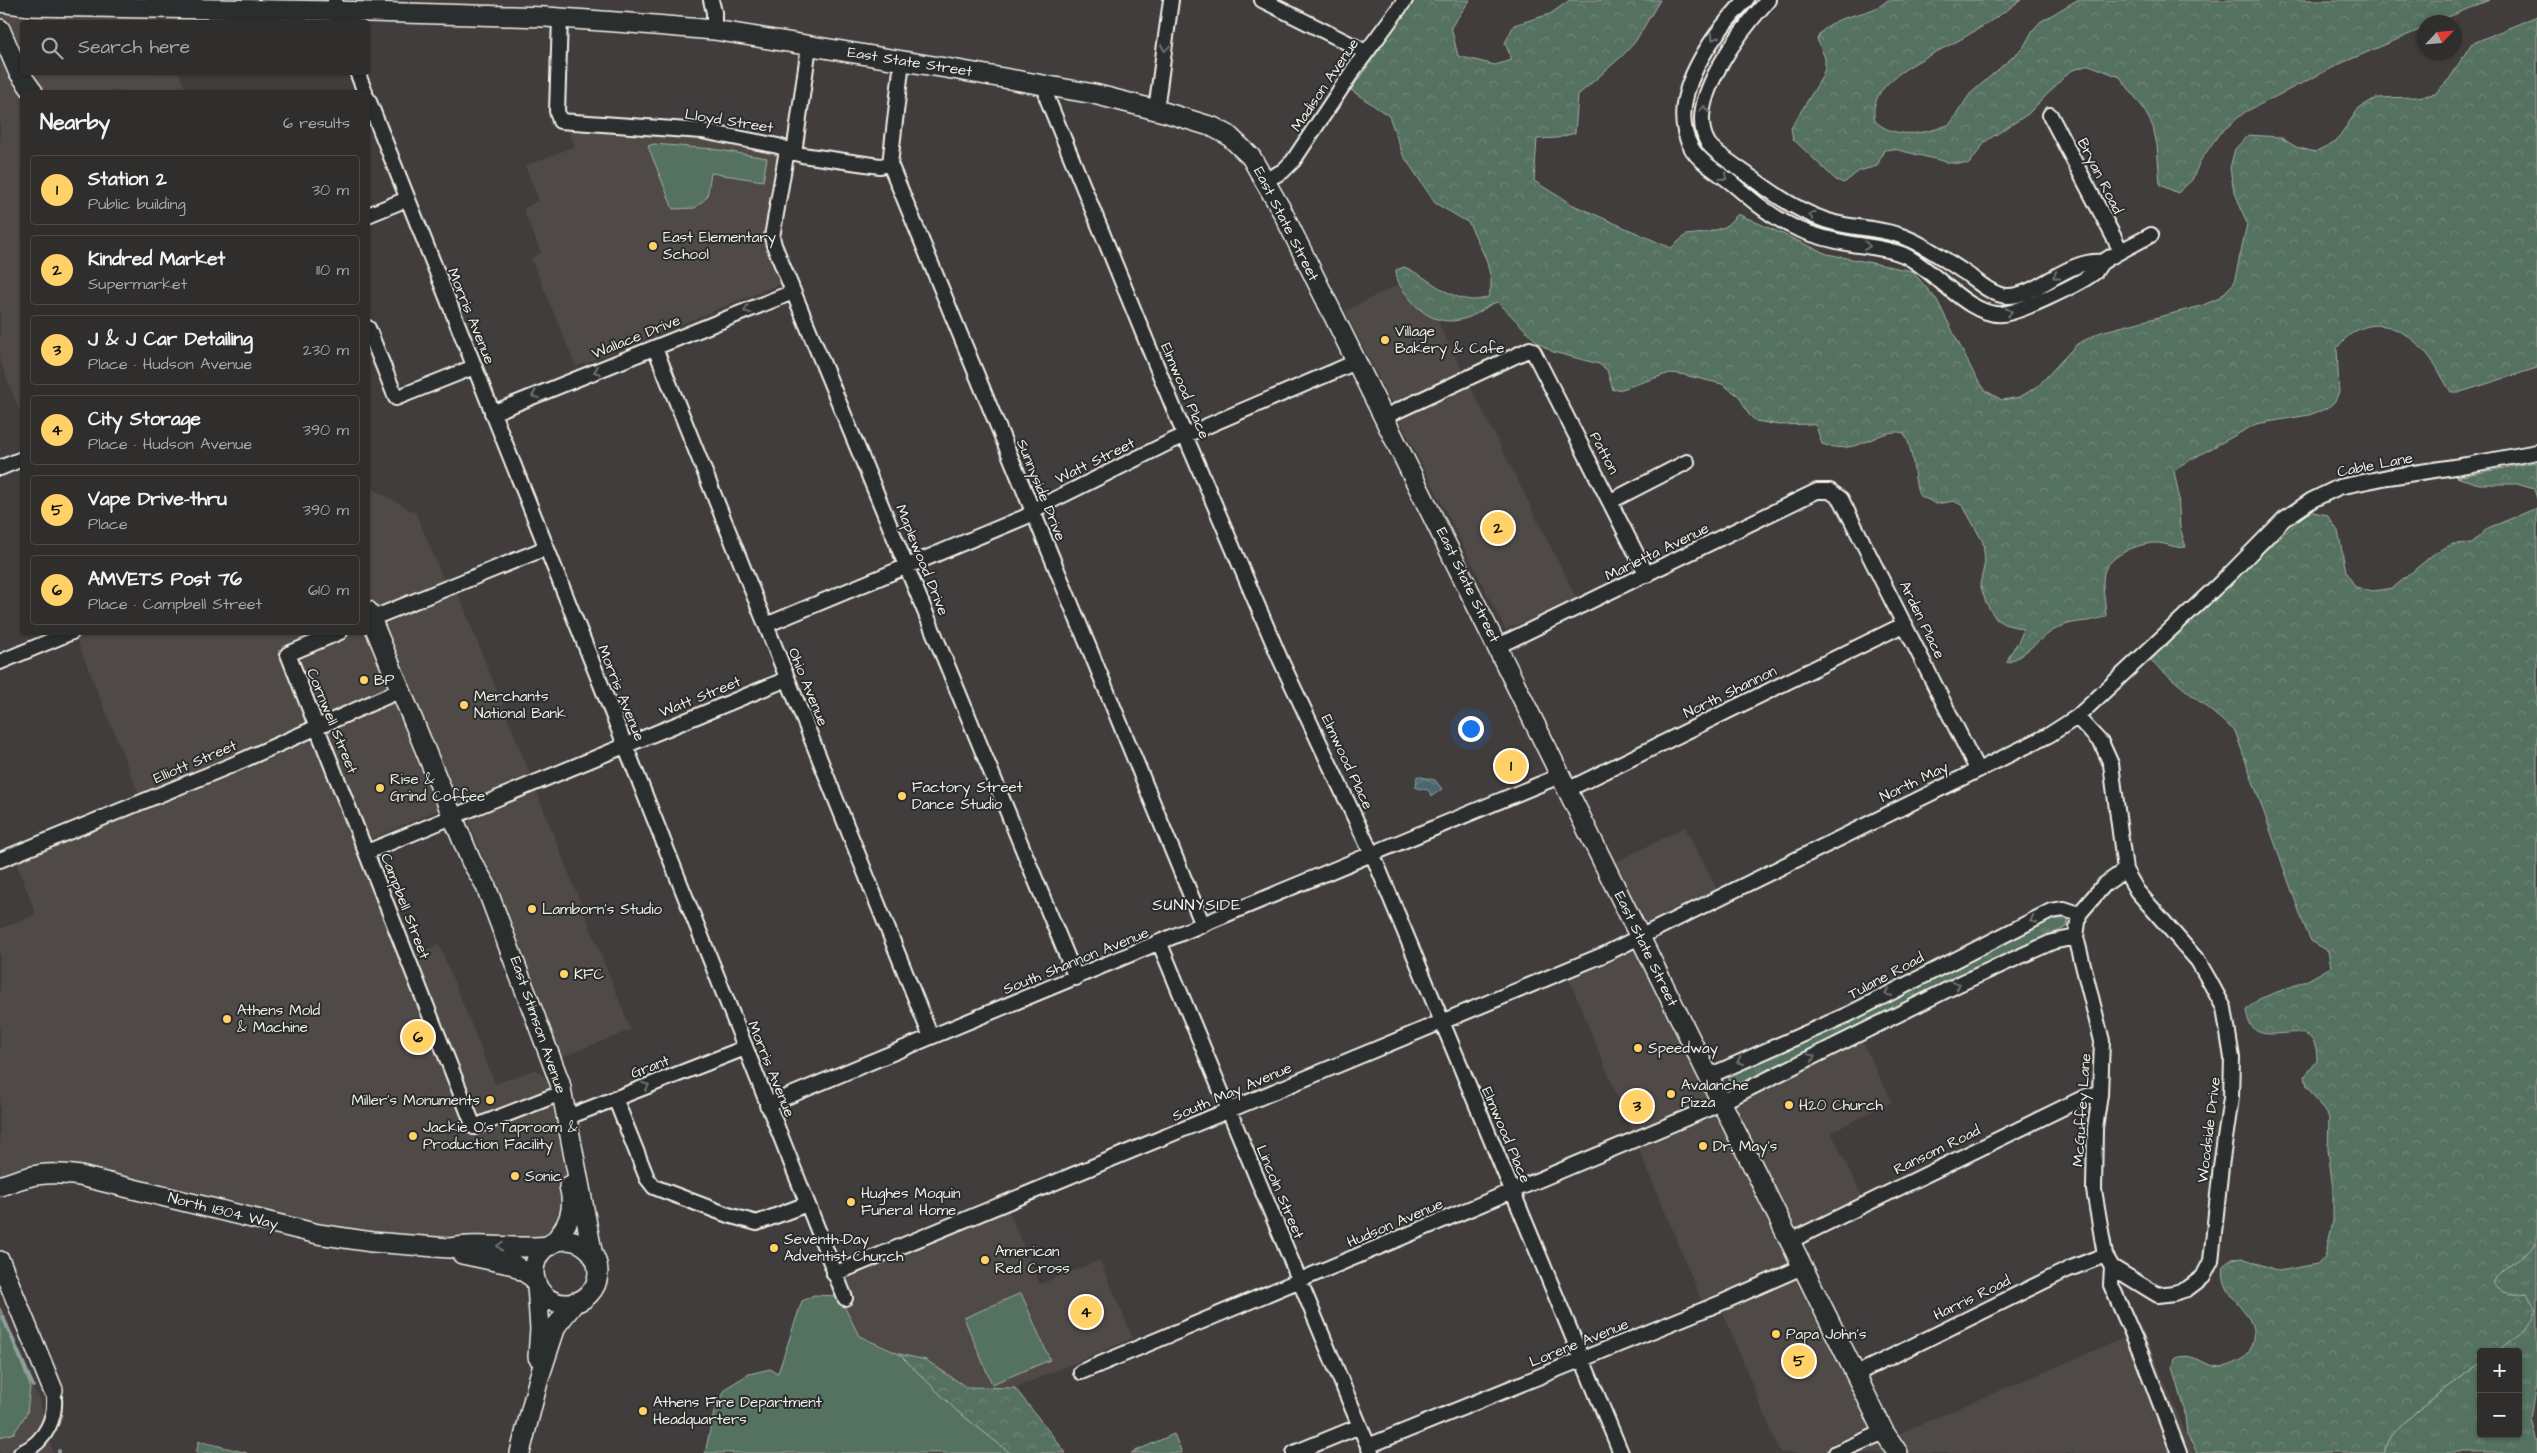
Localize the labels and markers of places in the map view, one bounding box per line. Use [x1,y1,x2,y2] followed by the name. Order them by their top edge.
[663,227,776,265] place label: East Elementary School
[647,240,659,252] marker: East Elementary School
[1395,321,1504,360] place label: Village Bakery & Cafe
[1379,334,1391,346] marker: Village Bakery & Cafe
[1482,509,1514,547] pin: 2
[374,670,395,691] place label: BP
[358,674,370,686] marker: BP
[474,686,566,724] place label: Merchants National Bank
[458,699,470,711] marker: Merchants National Bank
[1495,747,1527,785] pin: 1
[390,769,485,807] place label: Rise & Grind Coffee
[912,777,1023,815] place label: Factory Street Dance Studio
[374,782,386,794] marker: Rise & Grind Coffee
[896,790,908,802] marker: Factory Street Dance Studio
[542,899,663,920] place label: Lamborn's Studio
[526,903,538,915] marker: Lamborn's Studio
[574,964,604,985] place label: KFC
[558,968,570,980] marker: KFC
[237,1000,320,1038] place label: Athens Mold & Machine
[221,1013,233,1025] marker: Athens Mold & Machine
[402,1018,434,1056] pin: 6
[1648,1038,1718,1060] place label: Speedway
[1632,1042,1644,1054] marker: Speedway
[1681,1075,1749,1113] place label: Avalanche Pizza
[1621,1087,1653,1125] pin: 3
[1665,1088,1677,1100] marker: Avalanche Pizza
[351,1090,480,1111] place label: Miller's Monuments
[484,1094,496,1106] marker: Miller's Monuments
[1799,1095,1884,1116] place label: H20 Church
[1783,1099,1795,1111] marker: H20 Church
[423,1117,578,1156] place label: Jackie O's Taproom & Production Facility
[407,1130,419,1142] marker: Jackie O's Taproom & Production Facility
[1713,1136,1778,1158] place label: Dr. May's
[1697,1140,1709,1152] marker: Dr. May's
[525,1166,563,1187] place label: Sonic
[509,1170,521,1182] marker: Sonic
[861,1183,961,1221] place label: Hughes Moquin Funeral Home
[845,1196,857,1208] marker: Hughes Moquin Funeral Home
[784,1229,904,1267] place label: Seventh-Day Adventist Church
[995,1241,1070,1279] place label: American Red Cross
[768,1242,780,1254] marker: Seventh-Day Adventist Church
[979,1254,991,1266] marker: American Red Cross
[1070,1293,1102,1331] pin: 4
[1786,1324,1867,1345] place label: Papa John's
[1770,1328,1782,1340] marker: Papa John's
[1783,1342,1815,1380] pin: 5
[653,1392,822,1430] place label: Athens Fire Department Headquarters
[637,1405,649,1417] marker: Athens Fire Department Headquarters

